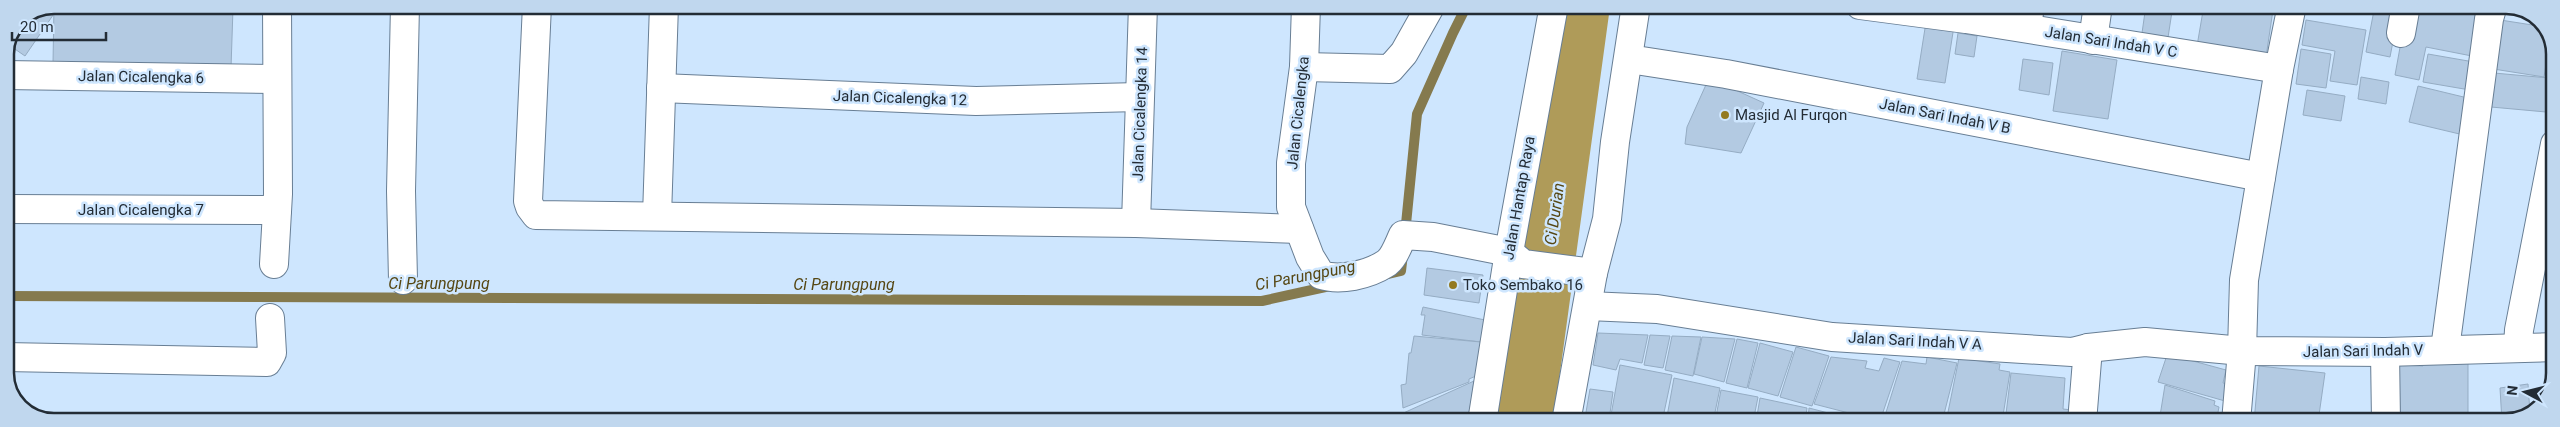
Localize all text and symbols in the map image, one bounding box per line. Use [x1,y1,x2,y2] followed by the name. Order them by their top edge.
[12,10,106,42] scale bar
[20,18,54,36] text: 20 m
[2044,23,2179,61] street label: Jalan Sari Indah V C
[1129,46,1151,181] street label: Jalan Cicalengka 14
[1283,55,1313,171] street label: Jalan Cicalengka
[78,67,204,87] street label: Jalan Cicalengka 6
[833,87,967,109] street label: Jalan Cicalengka 12
[1878,94,2012,138] street label: Jalan Sari Indah V B
[1735,106,1847,124] place label: Masjid Al Furqon
[1719,109,1731,121] marker: Masjid Al Furqon
[1499,135,1539,261] street label: Jalan Hantap Raya
[1541,182,1568,246] water label: Ci Durian
[78,201,204,219] street label: Jalan Cicalengka 7
[1253,256,1357,295] water label: Ci Parungpung
[388,274,490,293] water label: Ci Parungpung
[793,275,895,294] water label: Ci Parungpung
[1463,276,1583,294] place label: Toko Sembako 16
[1447,279,1459,291] marker: Toko Sembako 16
[1848,329,1982,353] street label: Jalan Sari Indah V A
[2303,341,2424,361] street label: Jalan Sari Indah V
[2500,367,2550,417] north arrow
[2504,385,2521,396] text: N

